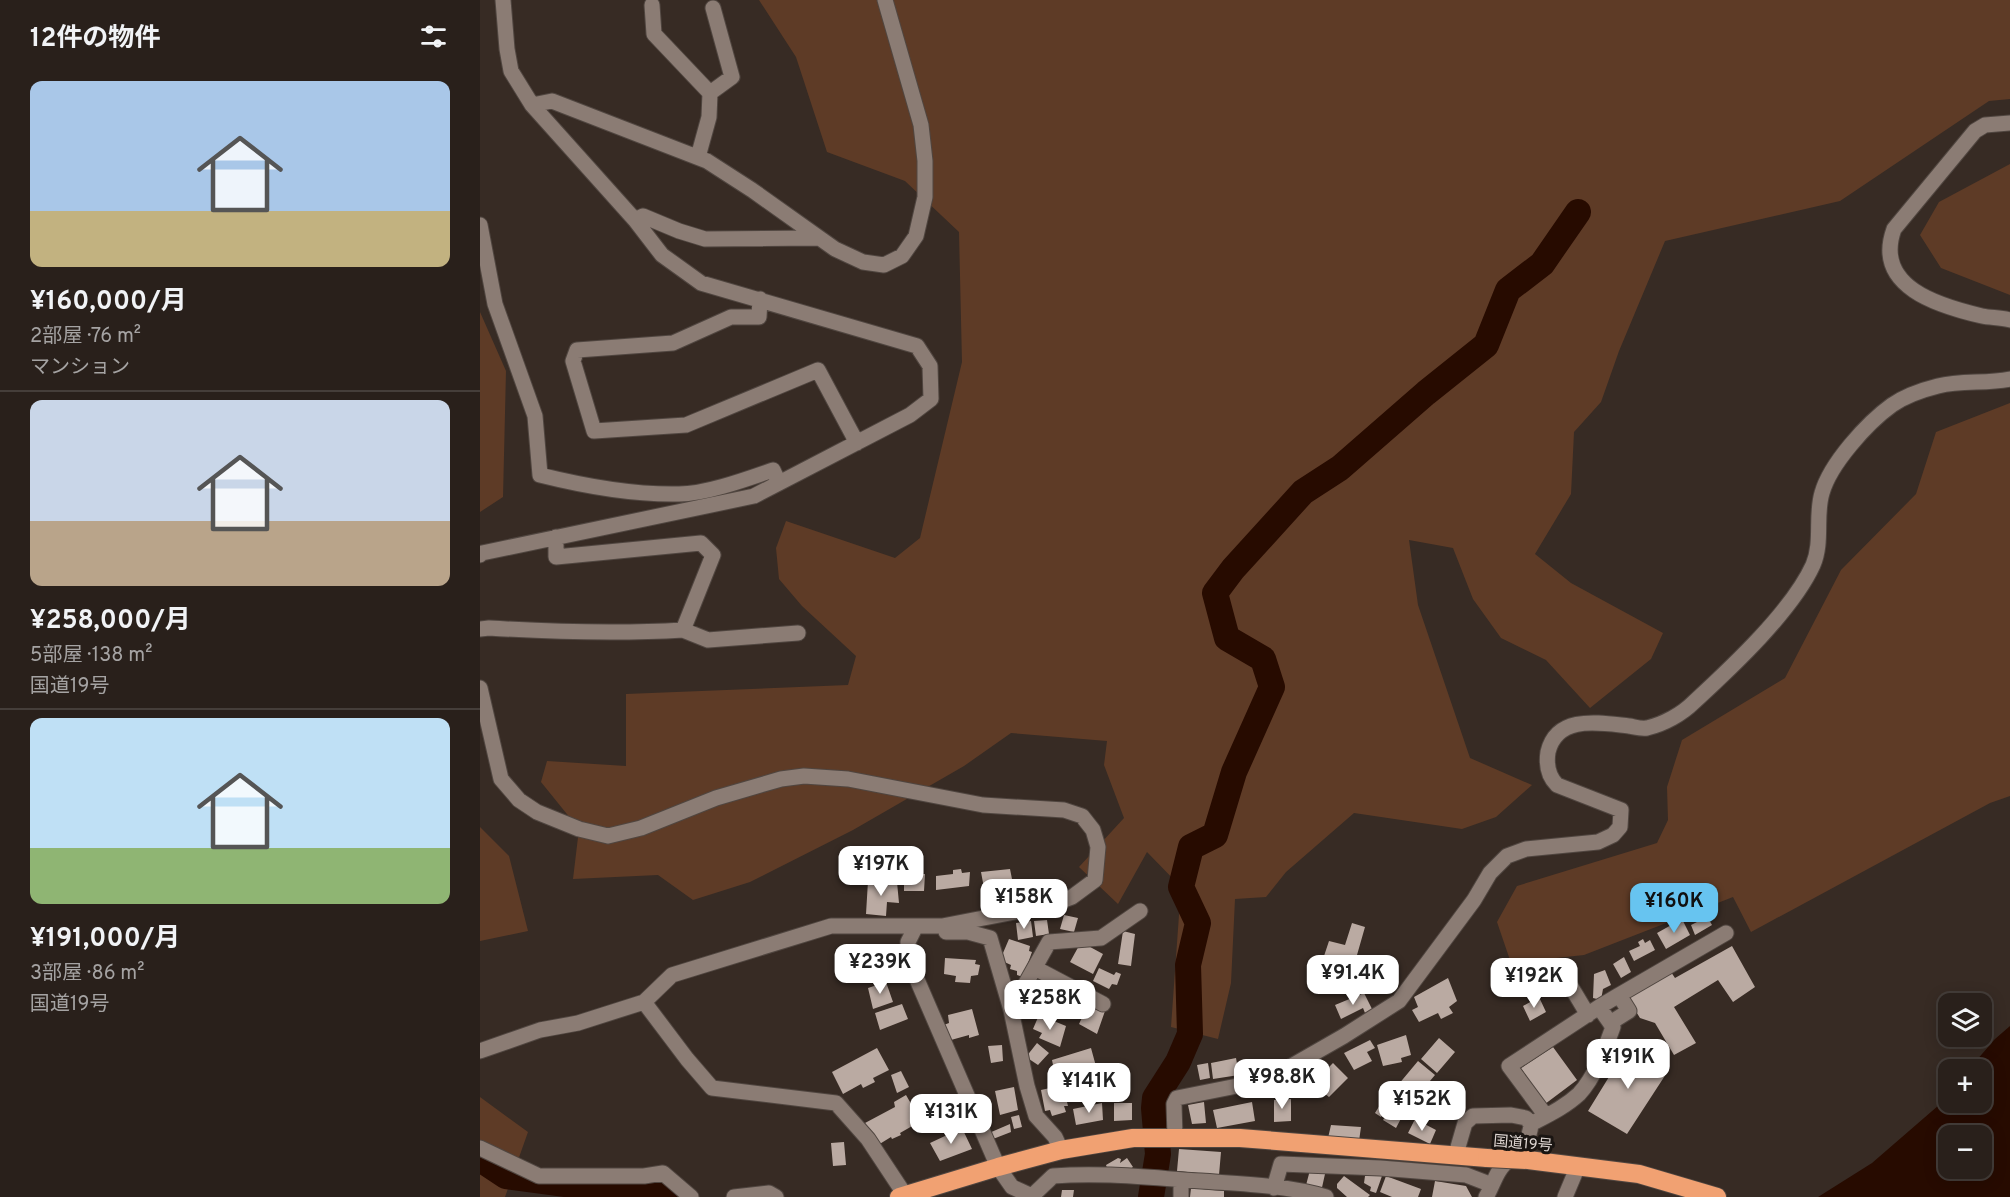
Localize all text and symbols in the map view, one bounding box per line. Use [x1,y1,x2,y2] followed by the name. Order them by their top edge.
[417,20,450,53] icon: filters
[30,23,160,56] text: 12件の物件
[186,120,294,228] icon: home
[30,286,187,319] text: ¥160,000/月
[30,324,141,350] text: 2部屋 · 76 m²
[30,355,130,381] text: マンション
[186,439,294,547] icon: home
[30,605,191,638] text: ¥258,000/月
[30,643,152,669] text: 5部屋 · 138 m²
[30,674,109,700] text: 国道19号
[186,757,294,865] icon: home
[839,846,923,897] pin: ¥197K
[853,852,909,878] text: ¥197K
[982,879,1066,930] pin: ¥158K
[1632,883,1716,934] pin: ¥160K
[994,885,1054,911] text: ¥158K
[1644,889,1704,915] text: ¥160K
[30,923,180,956] text: ¥191,000/月
[838,944,922,995] pin: ¥239K
[849,950,911,976] text: ¥239K
[1304,955,1402,1006] pin: ¥91.4K
[1492,958,1576,1009] pin: ¥192K
[30,961,144,987] text: 3部屋 · 86 m²
[1321,961,1385,987] text: ¥91.4K
[1505,964,1563,990] text: ¥192K
[1008,980,1092,1031] pin: ¥258K
[1018,986,1082,1012] text: ¥258K
[30,992,109,1018] text: 国道19号
[1938,993,1992,1179] map controls
[1938,993,1992,1047] button: layers
[1586,1039,1670,1090] pin: ¥191K
[1601,1045,1655,1071] text: ¥191K
[1233,1059,1331,1110] pin: ¥98.8K
[1938,1059,1992,1113] button: +
[1047,1063,1131,1114] pin: ¥141K
[1248,1065,1316,1091] text: ¥98.8K
[1061,1069,1117,1095] text: ¥141K
[1380,1081,1464,1132] pin: ¥152K
[1393,1087,1451,1113] text: ¥152K
[909,1094,993,1145] pin: ¥131K
[924,1100,978,1126] text: ¥131K
[1938,1125,1992,1179] button: −
[1492,1132,1553,1157] street label: 国道19号

